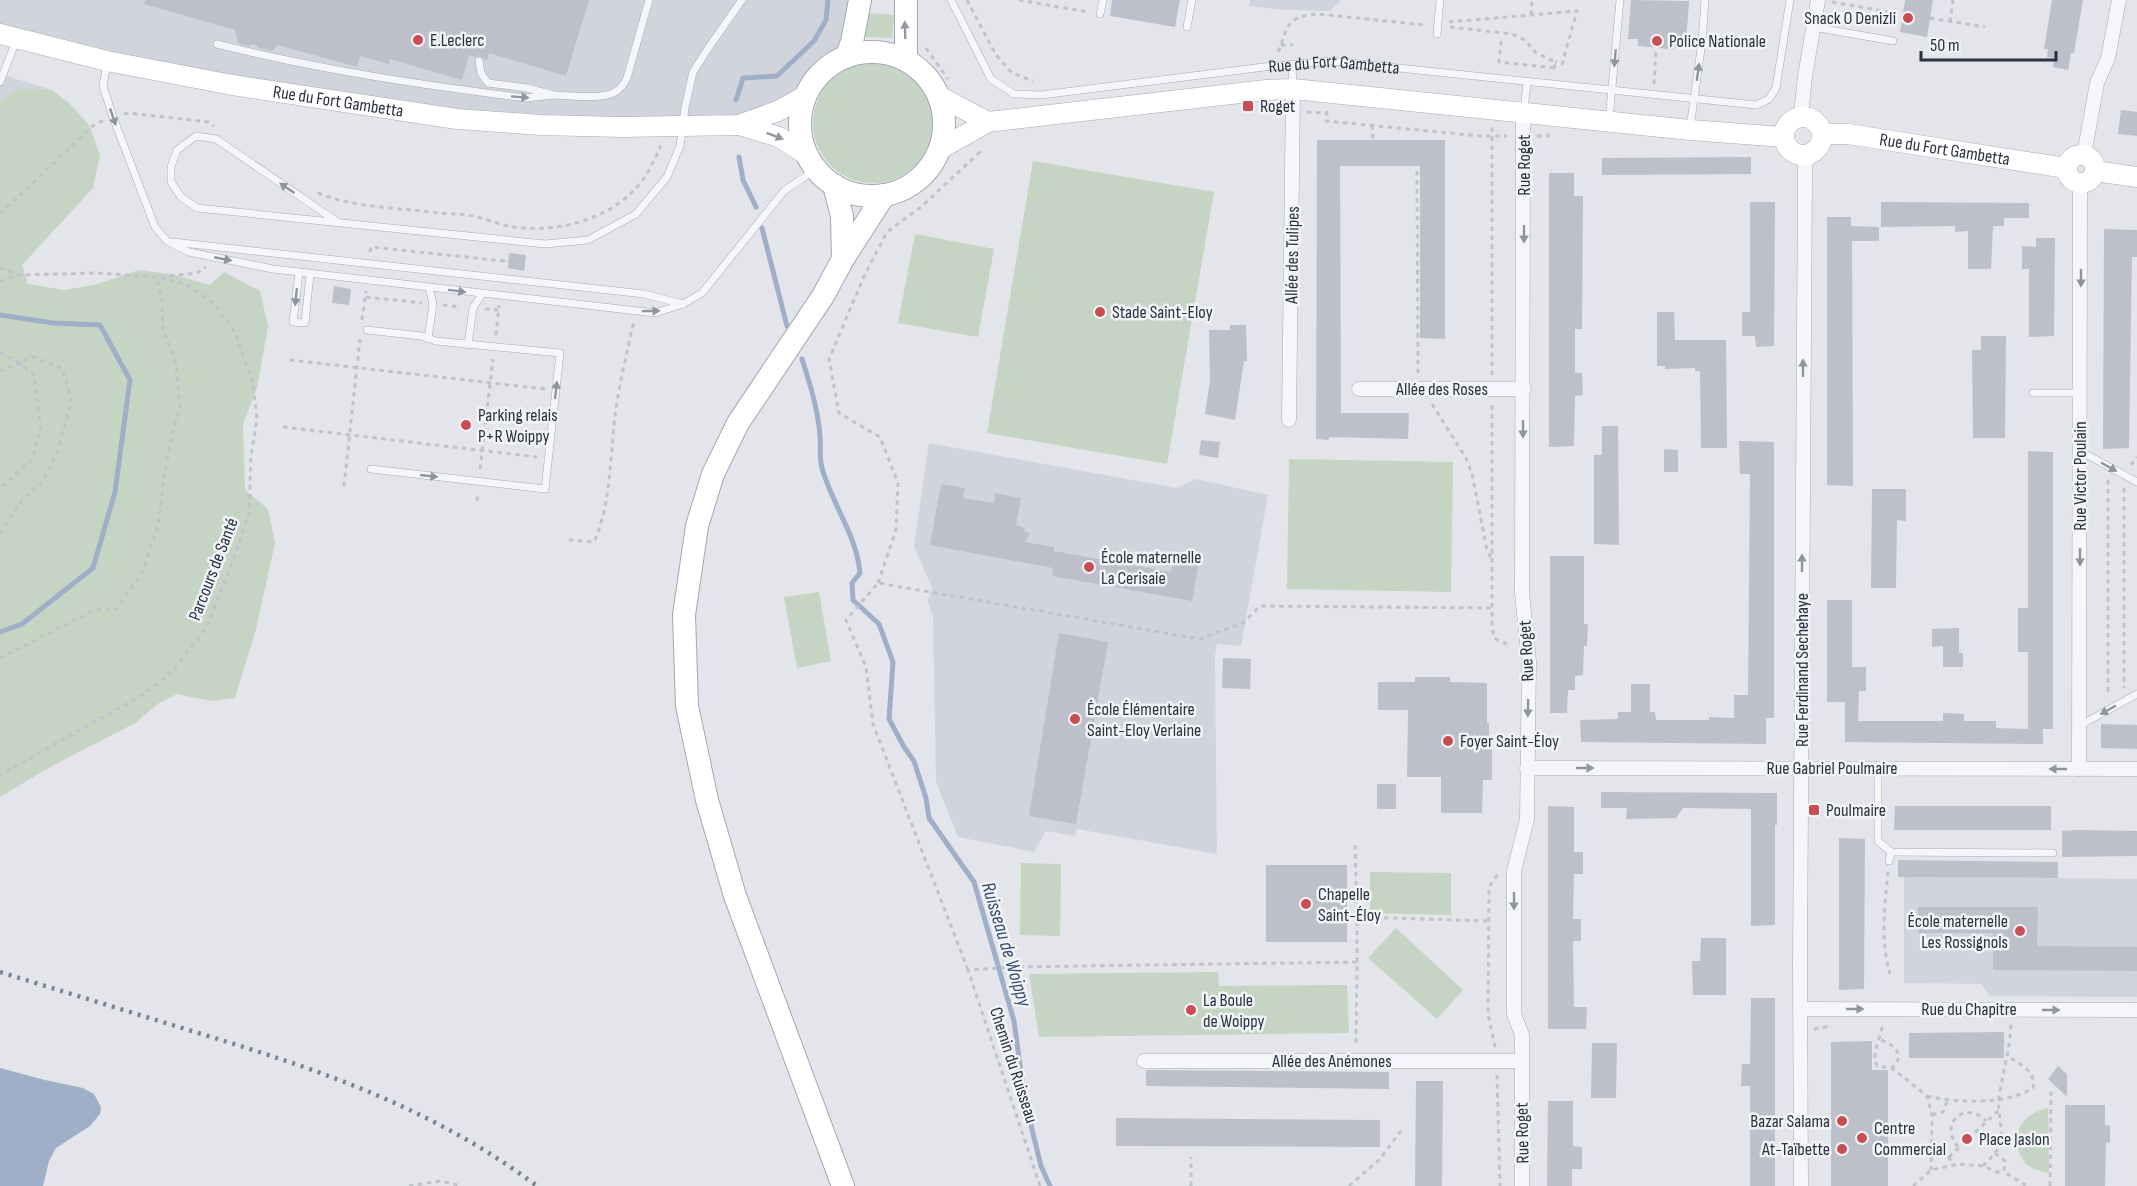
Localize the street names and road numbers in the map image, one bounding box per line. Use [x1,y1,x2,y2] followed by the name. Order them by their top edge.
[1267,51,1401,79] street label: Rue du Fort Gambetta
[271,81,405,122] street label: Rue du Fort Gambetta
[1878,129,2011,170] street label: Rue du Fort Gambetta
[1514,134,1535,196] street label: Rue Roget
[1281,206,1304,305] street label: Allée des Tulipes
[1395,379,1488,400] street label: Allée des Roses
[2070,421,2091,531] street label: Rue Victor Poulain
[184,515,243,623] street label: Parcours de Santé
[1792,593,1813,747] street label: Rue Ferdinand Sechehaye
[1514,619,1539,682] street label: Rue Roget
[1766,758,1898,779] street label: Rue Gabriel Poulmaire
[1921,999,2017,1020] street label: Rue du Chapitre
[985,1005,1042,1126] street label: Chemin du Ruisseau
[1271,1051,1392,1072] street label: Allée des Anémones
[1511,1102,1534,1164] street label: Rue Roget

